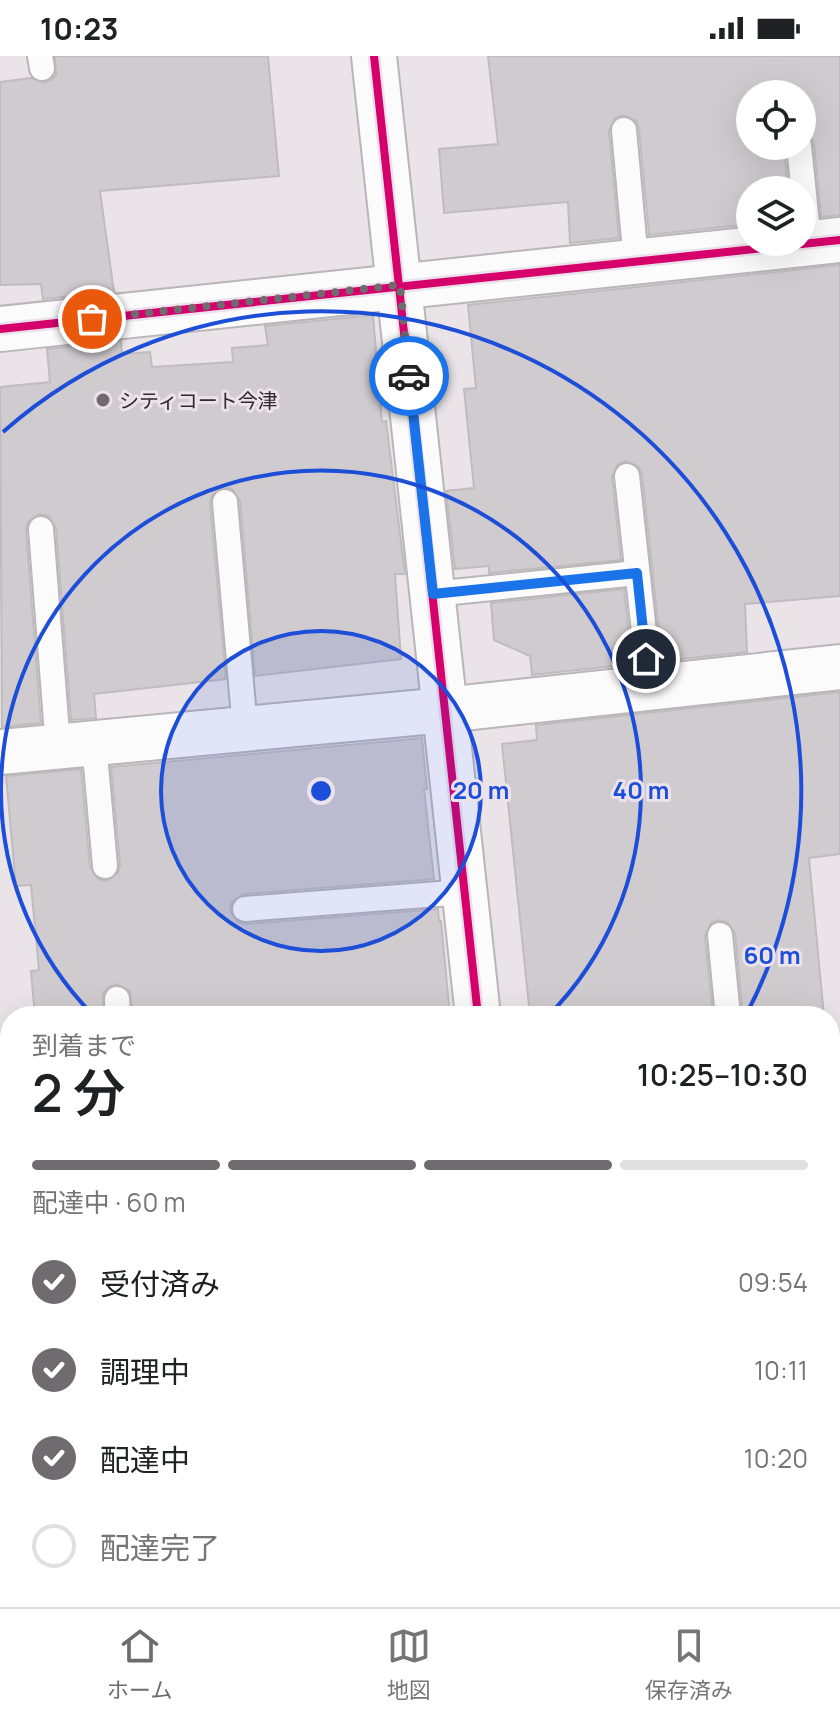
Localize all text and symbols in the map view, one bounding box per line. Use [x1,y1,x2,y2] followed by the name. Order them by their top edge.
[40,8,118,49] text: 10:23
[736,80,816,256] map controls
[736,80,816,160] button: locate
[736,176,816,256] button: layers
[58,285,126,353] pin
[70,297,114,341] icon: bag
[369,336,449,416] courier
[387,354,431,398] icon: car
[119,387,278,414] place label: シティコート今津
[94,391,112,409] marker: シティコート今津
[612,625,680,693] pin
[624,637,668,681] icon: home
[453,773,509,806] text: 20 m
[613,773,669,806] text: 40 m
[307,777,335,805] centre of rings
[743,938,801,971] text: 60 m
[32,1027,136,1063] text: 到着まで
[637,1054,808,1095] text: 10:25–10:30
[32,1057,125,1128] text: 2 分
[32,1184,186,1220] text: 配達中 · 60 m
[32,1260,76,1304] icon: check
[100,1263,220,1304] text: 受付済み
[738,1264,808,1300] text: 09:54
[32,1348,76,1392] icon: check
[100,1351,190,1392] text: 調理中
[754,1352,808,1388] text: 10:11
[32,1436,76,1480] icon: check
[100,1439,190,1480] text: 配達中
[744,1440,808,1476] text: 10:20
[100,1527,220,1568] text: 配達完了
[107,1624,172,1705] tab: ホーム
[387,1624,431,1705] tab: 地図
[645,1624,733,1705] tab: 保存済み

